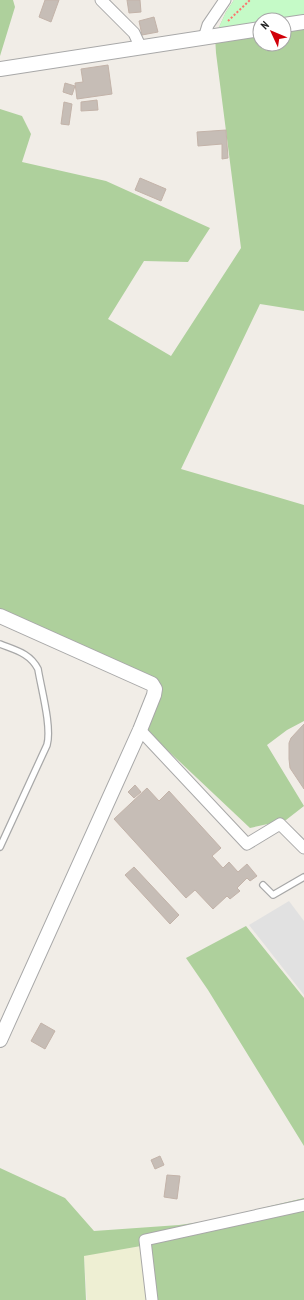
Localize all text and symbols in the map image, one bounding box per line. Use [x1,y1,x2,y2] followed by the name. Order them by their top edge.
[252,12,292,52] north arrow
[258,18,272,32] text: N

